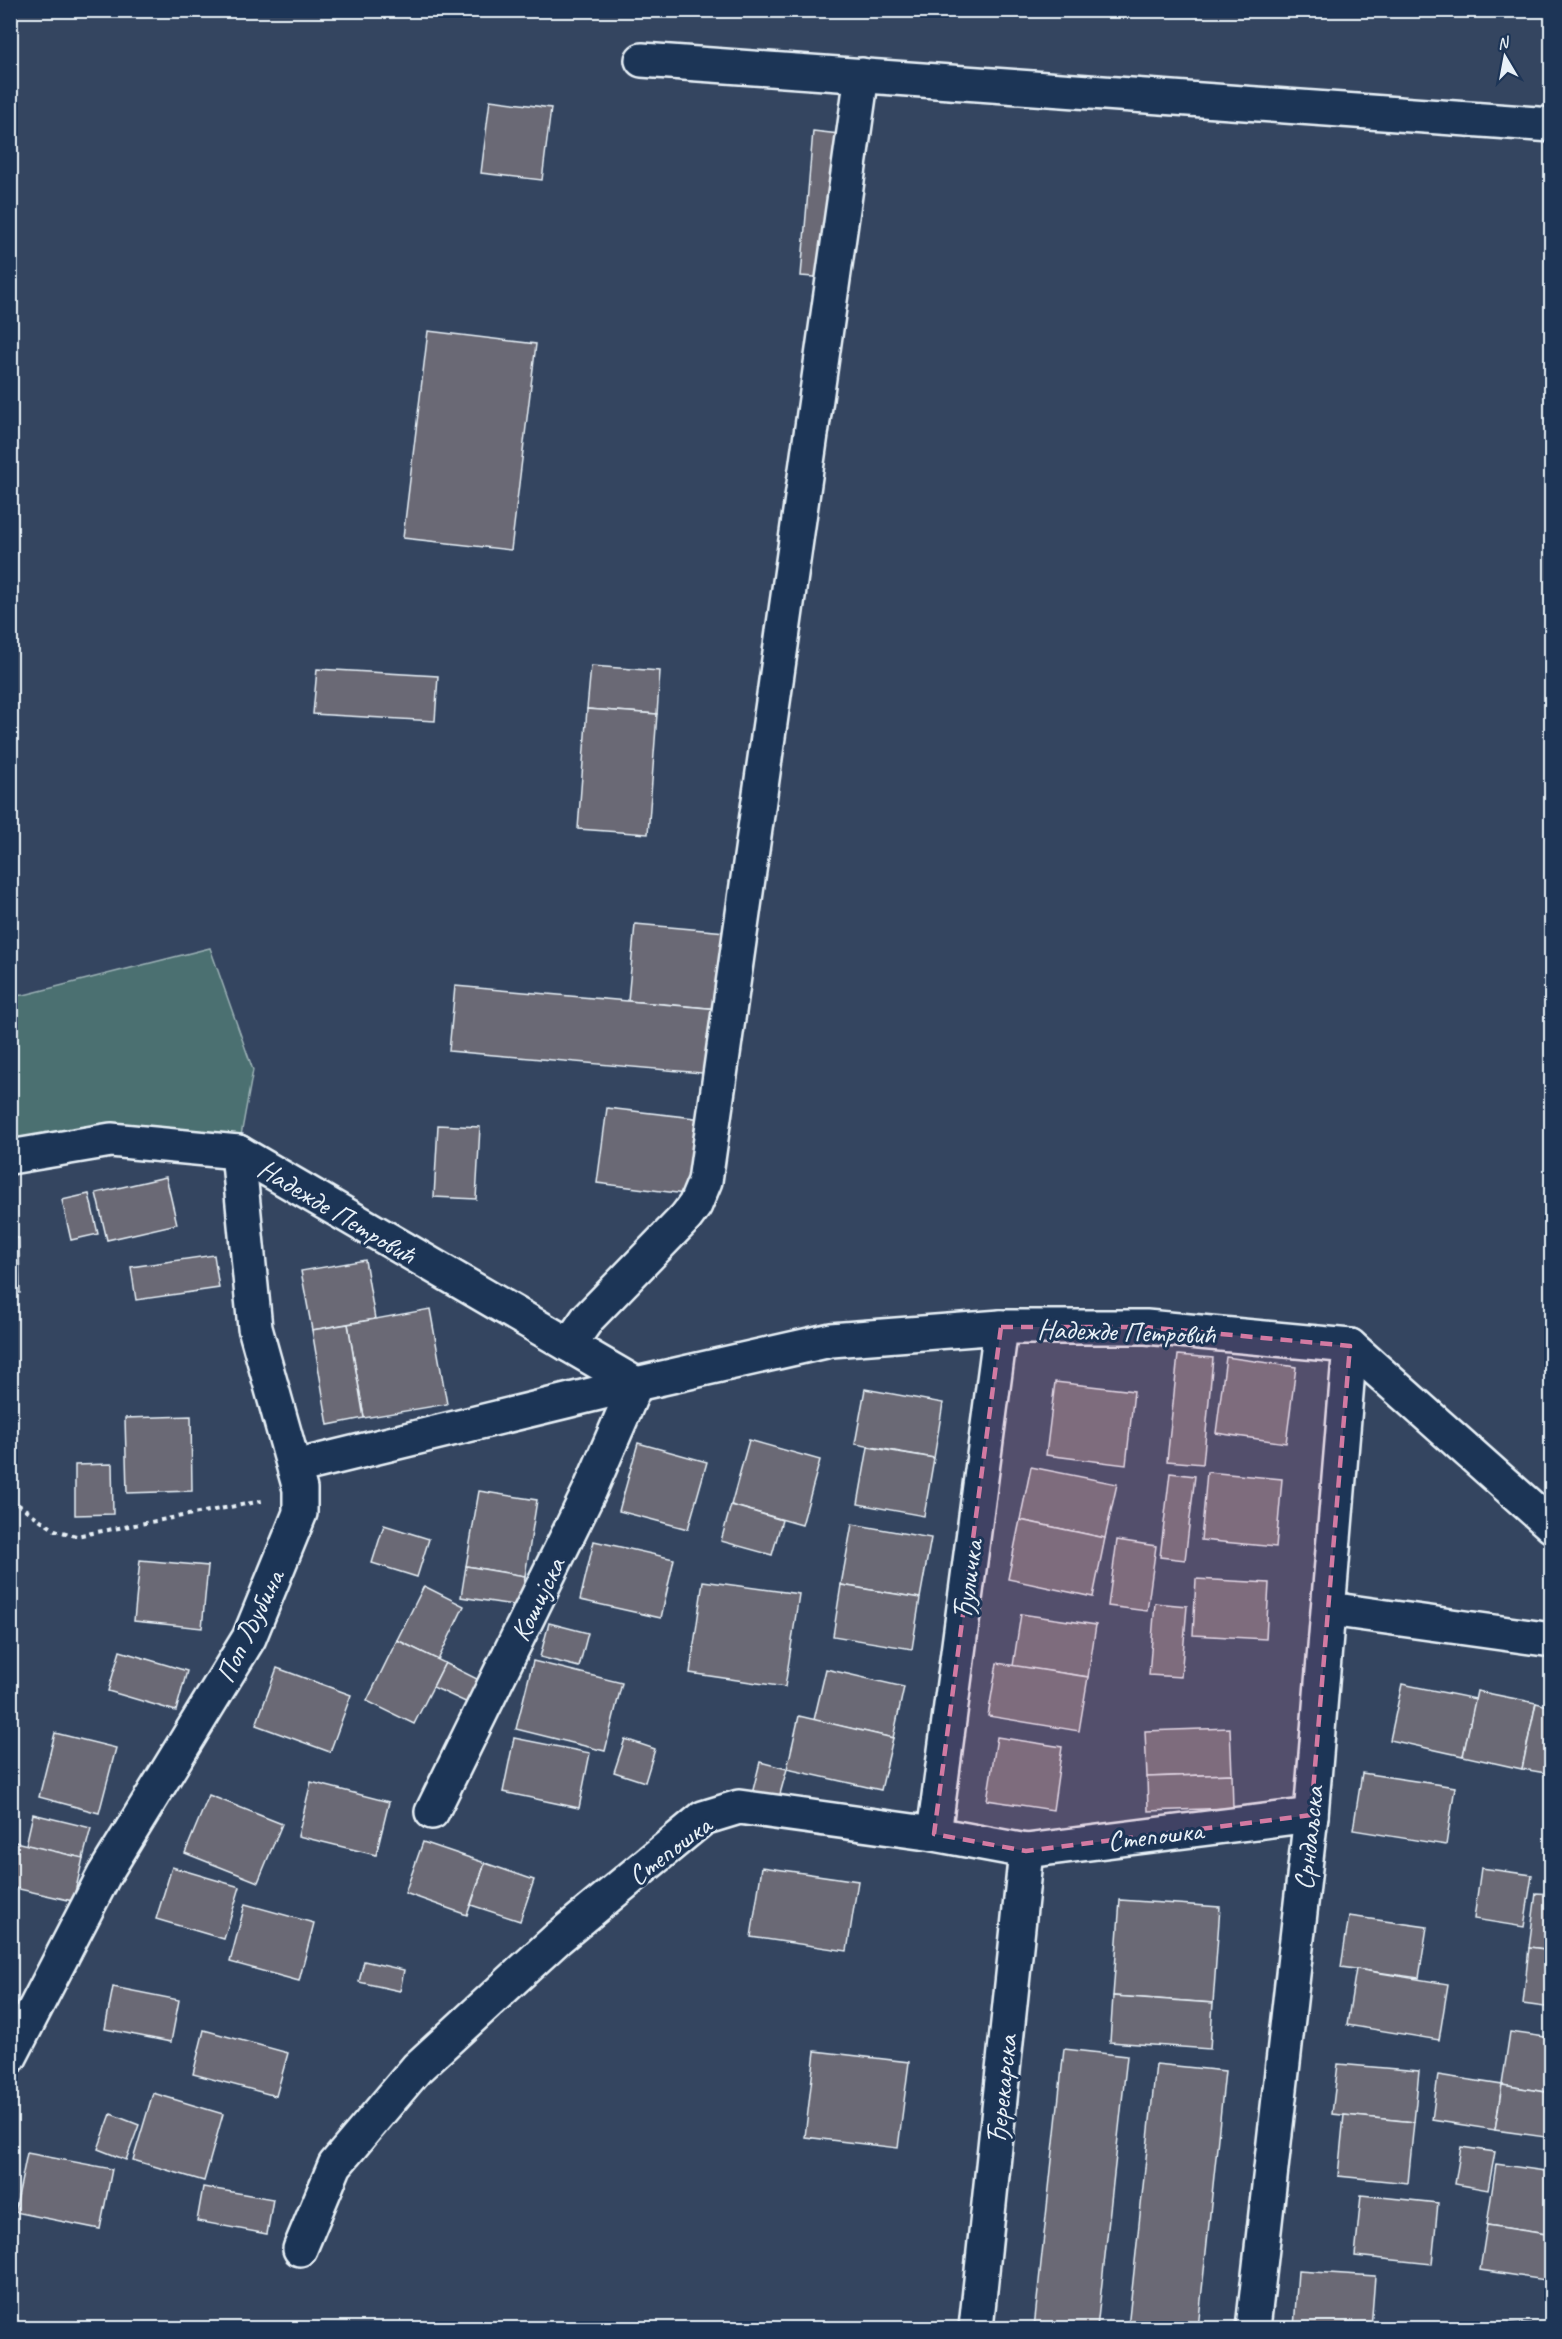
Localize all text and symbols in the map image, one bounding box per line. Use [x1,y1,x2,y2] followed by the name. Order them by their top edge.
[1475,27,1535,87] north arrow
[1496,32,1512,54] text: N
[252,1151,424,1273] street label: Надежде Петровић
[1037,1311,1217,1352] street label: Надежде Петровић
[945,1535,991,1622] street label: Ђуличка
[502,1550,573,1647] street label: Кошијска
[207,1562,293,1688] street label: Поп Љубина
[1286,1783,1332,1892] street label: Срндаљска
[621,1806,720,1893] street label: Степошка
[1106,1812,1207,1859] street label: Степошка
[978,2031,1025,2147] street label: Ђерекарска

